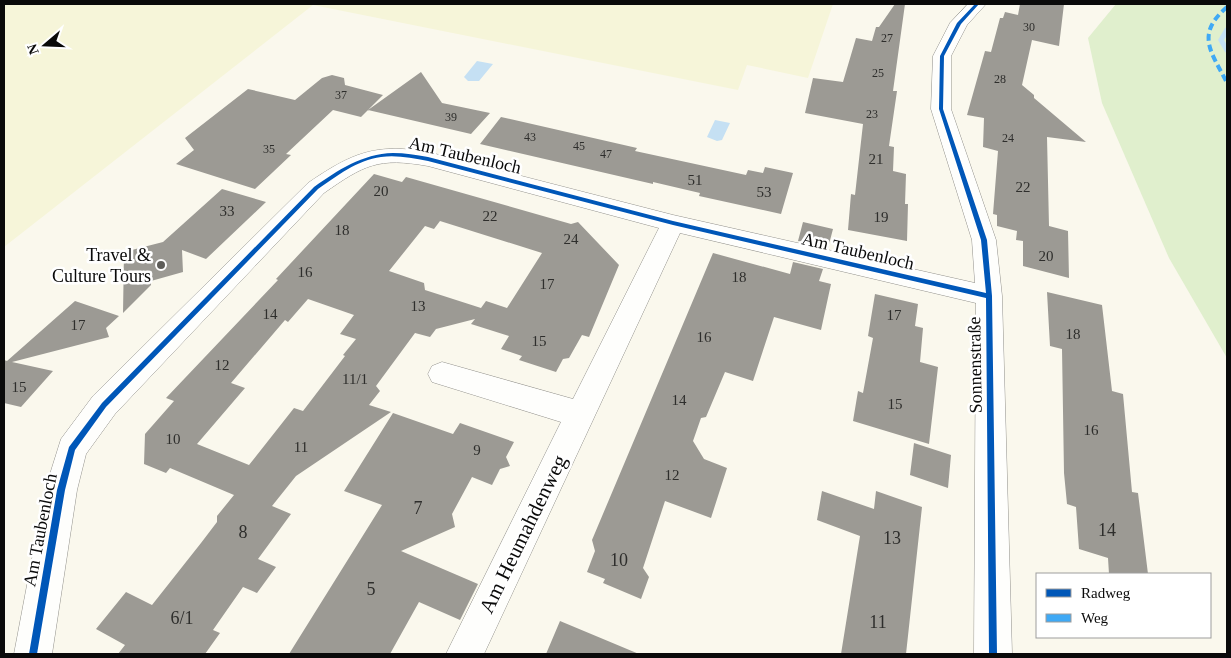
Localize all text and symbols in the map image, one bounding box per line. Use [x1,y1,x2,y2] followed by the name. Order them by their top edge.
[20,20,70,70] north arrow
[1023,20,1035,34] house number: 30
[881,31,893,45] house number: 27
[24,42,42,56] text: N
[872,66,884,80] house number: 25
[994,72,1006,86] house number: 28
[335,88,347,102] house number: 37
[866,107,878,121] house number: 23
[445,110,457,124] house number: 39
[524,130,536,144] house number: 43
[1002,131,1014,145] house number: 24
[407,132,523,178] street label: Am Taubenloch
[573,139,585,153] house number: 45
[263,142,275,156] house number: 35
[600,147,612,161] house number: 47
[869,151,884,167] house number: 21
[688,172,703,188] house number: 51
[1016,179,1031,195] house number: 22
[374,183,389,199] house number: 20
[757,184,772,200] house number: 53
[220,203,235,219] house number: 33
[483,208,498,224] house number: 22
[874,209,889,225] house number: 19
[335,222,350,238] house number: 18
[800,228,916,274] street label: Am Taubenloch
[564,231,579,247] house number: 24
[52,245,151,286] place label: Travel & Culture Tours
[1039,248,1054,264] house number: 20
[155,259,167,271] marker: Travel & Culture Tours
[298,264,313,280] house number: 16
[732,269,747,285] house number: 18
[540,276,555,292] house number: 17
[411,298,426,314] house number: 13
[263,306,278,322] house number: 14
[887,307,902,323] house number: 17
[964,316,986,414] street label: Sonnenstraße
[71,317,86,333] house number: 17
[1066,326,1081,342] house number: 18
[697,329,712,345] house number: 16
[532,333,547,349] house number: 15
[215,357,230,373] house number: 12
[342,371,368,387] house number: 11/1
[12,379,27,395] house number: 15
[672,392,687,408] house number: 14
[888,396,903,412] house number: 15
[1084,422,1099,438] house number: 16
[166,431,181,447] house number: 10
[294,439,308,455] house number: 11
[473,442,481,458] house number: 9
[474,450,572,617] street label: Am Heumahdenweg
[665,467,680,483] house number: 12
[19,472,61,588] street label: Am Taubenloch
[414,498,423,518] house number: 7
[1098,520,1116,540] house number: 14
[239,522,248,542] house number: 8
[883,528,901,548] house number: 13
[610,550,628,570] house number: 10
[1036,573,1211,638] legend
[367,579,376,599] house number: 5
[1081,585,1131,601] text: Radweg
[170,608,194,628] house number: 6/1
[1081,610,1109,626] text: Weg
[869,612,887,632] house number: 11

